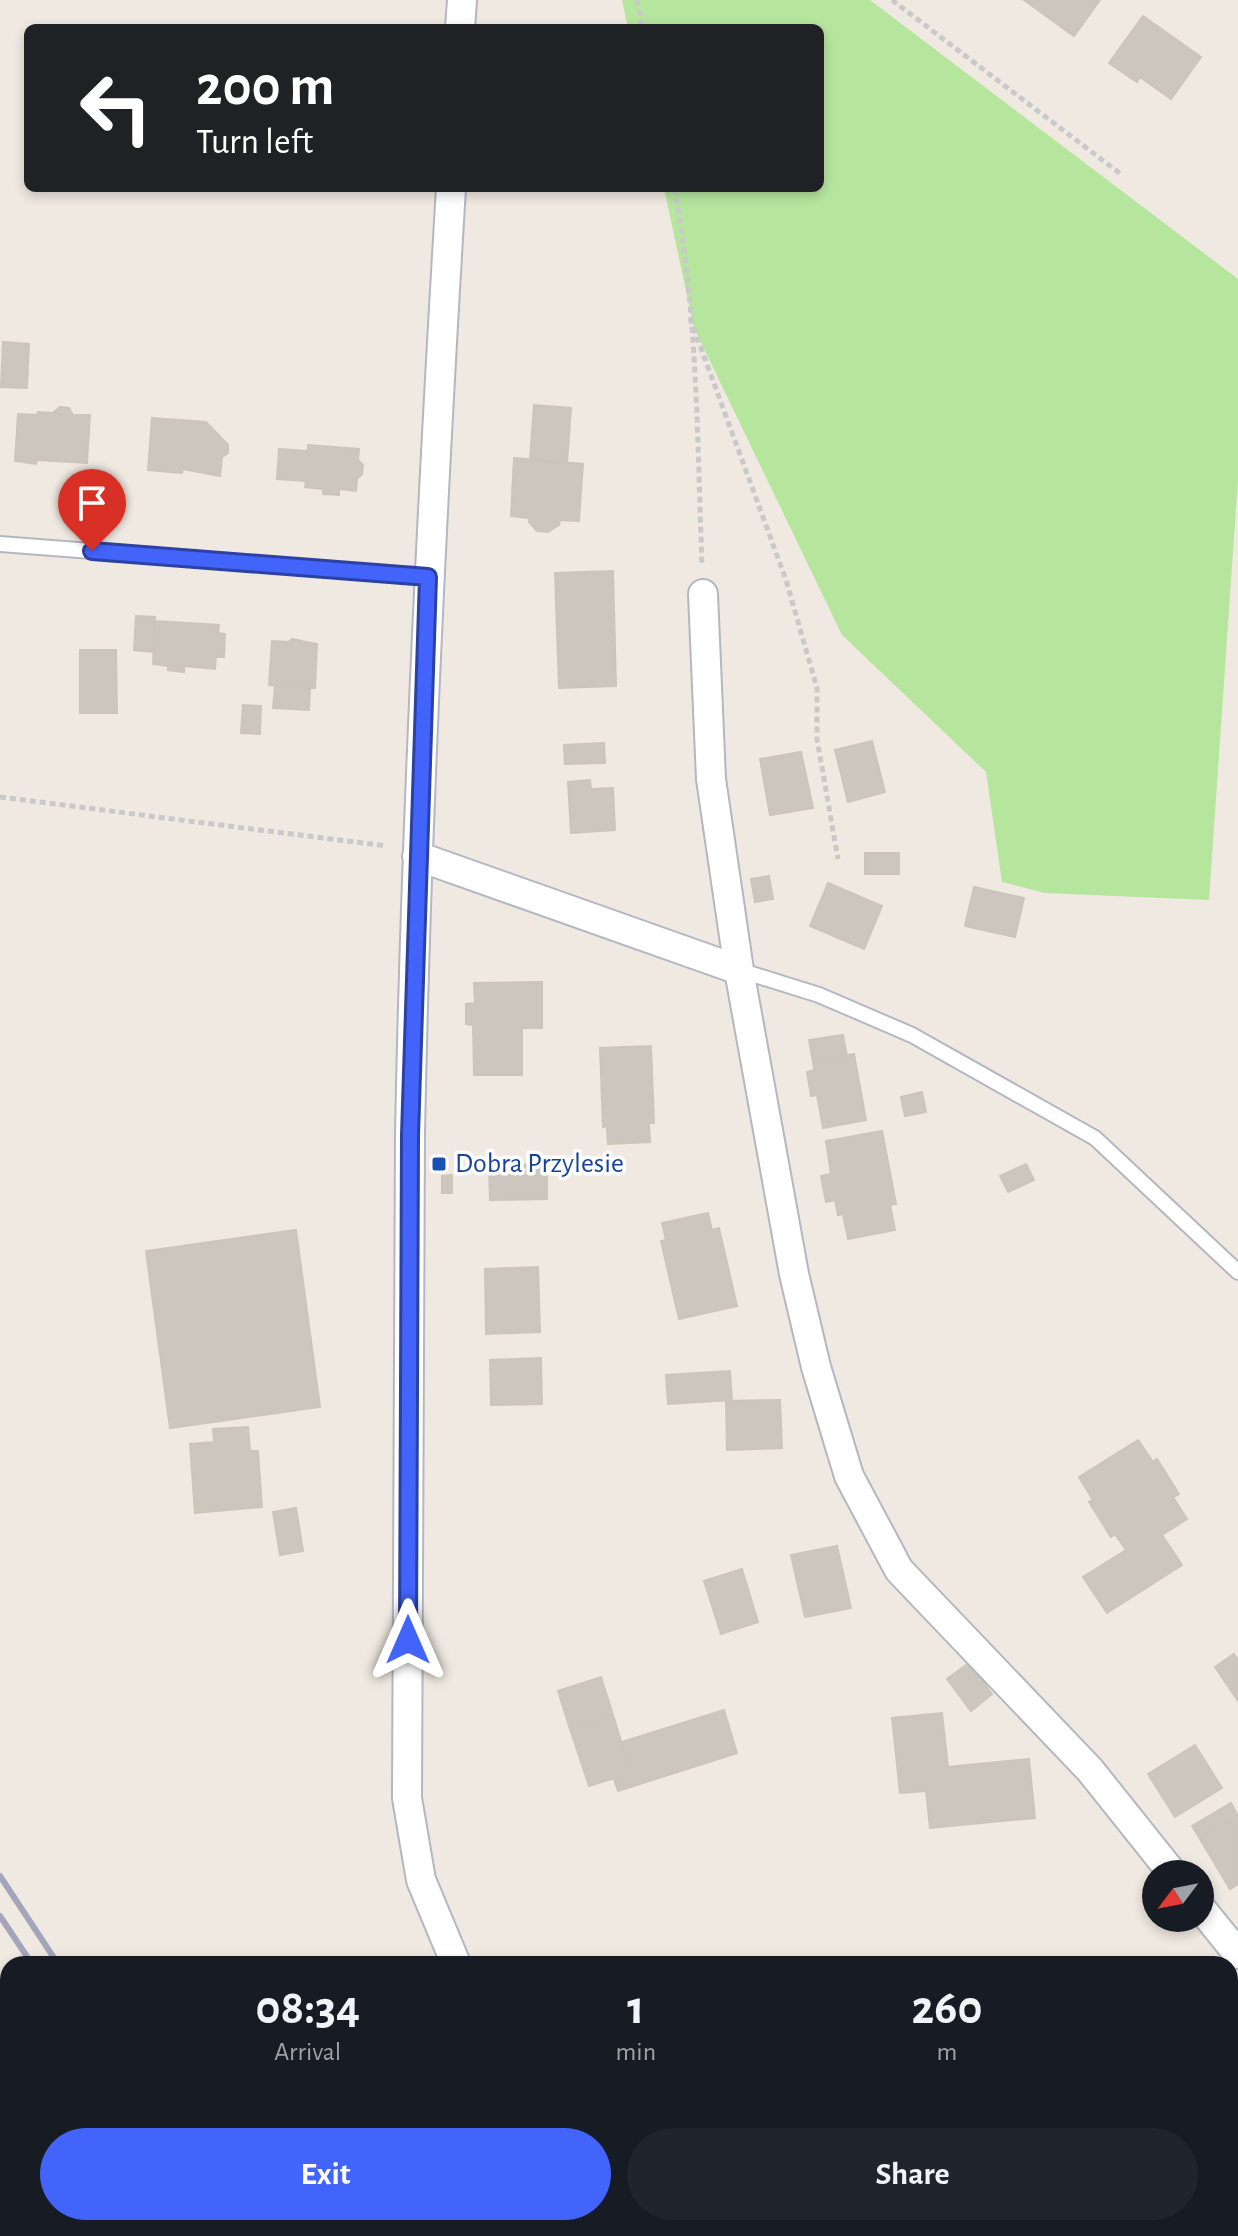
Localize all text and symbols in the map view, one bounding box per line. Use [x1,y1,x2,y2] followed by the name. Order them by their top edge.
[64,56,168,160] icon: left
[196,59,334,115] text: 200 m
[196,124,313,160] text: Turn left
[58,469,126,551] pin
[70,481,114,525] icon: arrive
[455,1150,624,1178] place label: Dobra Przylesie
[430,1155,448,1173] marker: Dobra Przylesie
[366,1598,450,1682] position arrow
[1142,1860,1214,1932] north arrow
[1142,1860,1214,1932] map controls
[256,1985,360,2033] text: 08:34
[627,1985,644,2033] text: 1
[912,1985,982,2033] text: 260
[274,2039,341,2065] text: Arrival
[616,2039,656,2065] text: min
[937,2039,957,2065] text: m
[40,2128,611,2220] button: Exit
[627,2128,1198,2220] button: Share

